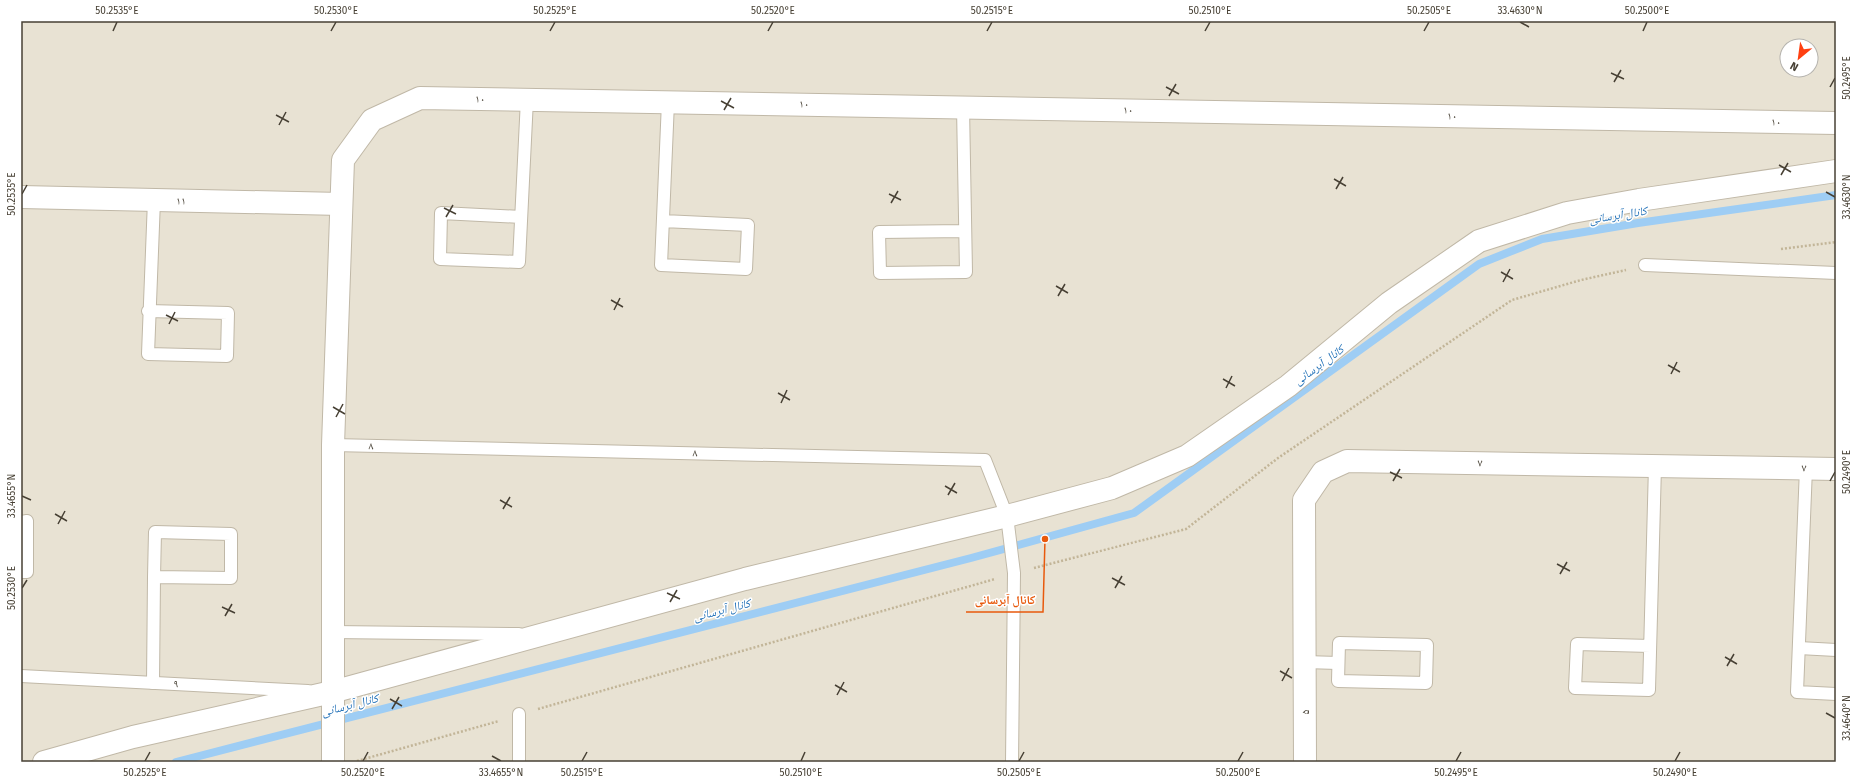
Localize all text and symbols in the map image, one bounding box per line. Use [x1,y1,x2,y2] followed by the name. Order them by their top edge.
[95,5,139,17] text: 50.2535°E
[314,5,358,17] text: 50.2530°E
[533,5,577,17] text: 50.2525°E
[751,5,795,17] text: 50.2520°E
[971,5,1013,17] text: 50.2515°E
[1189,5,1231,17] text: 50.2510°E
[1407,5,1451,17] text: 50.2505°E
[1497,5,1543,17] text: 33.4630°N
[1625,5,1669,17] text: 50.2500°E
[1779,38,1819,78] north arrow
[1841,56,1853,100] text: 50.2495°E
[1788,59,1801,74] text: N
[475,92,485,106] street label: ۱۰
[799,97,809,111] street label: ۱۰
[1123,103,1133,117] street label: ۱۰
[1447,109,1457,123] street label: ۱۰
[1771,115,1781,129] street label: ۱۰
[6,172,18,216] text: 50.2535°E
[1841,174,1853,220] text: 33.4630°N
[176,194,186,208] street label: ۱۱
[1588,203,1650,227] water label: کانال آبرسانی
[1291,341,1349,389] water label: کانال آبرسانی
[368,439,374,453] street label: ۸
[692,446,698,460] street label: ۸
[1841,450,1853,494] text: 50.2490°E
[1477,456,1483,470] street label: ۷
[1801,461,1807,475] street label: ۷
[6,474,18,518] text: 33.4655°N
[6,566,18,610] text: 50.2530°E
[966,588,1043,612] callout: کانال آبرسانی
[975,593,1036,608] text: کانال آبرسانی
[692,596,754,625] water label: کانال آبرسانی
[173,677,179,691] street label: ۹
[320,691,382,720] water label: کانال آبرسانی
[1841,695,1853,741] text: 33.4640°N
[1299,709,1312,714] street label: ۵
[123,767,167,779] text: 50.2525°E
[341,767,385,779] text: 50.2520°E
[479,767,523,779] text: 33.4655°N
[561,767,603,779] text: 50.2515°E
[780,767,822,779] text: 50.2510°E
[997,767,1041,779] text: 50.2505°E
[1216,767,1260,779] text: 50.2500°E
[1434,767,1478,779] text: 50.2495°E
[1653,767,1697,779] text: 50.2490°E

